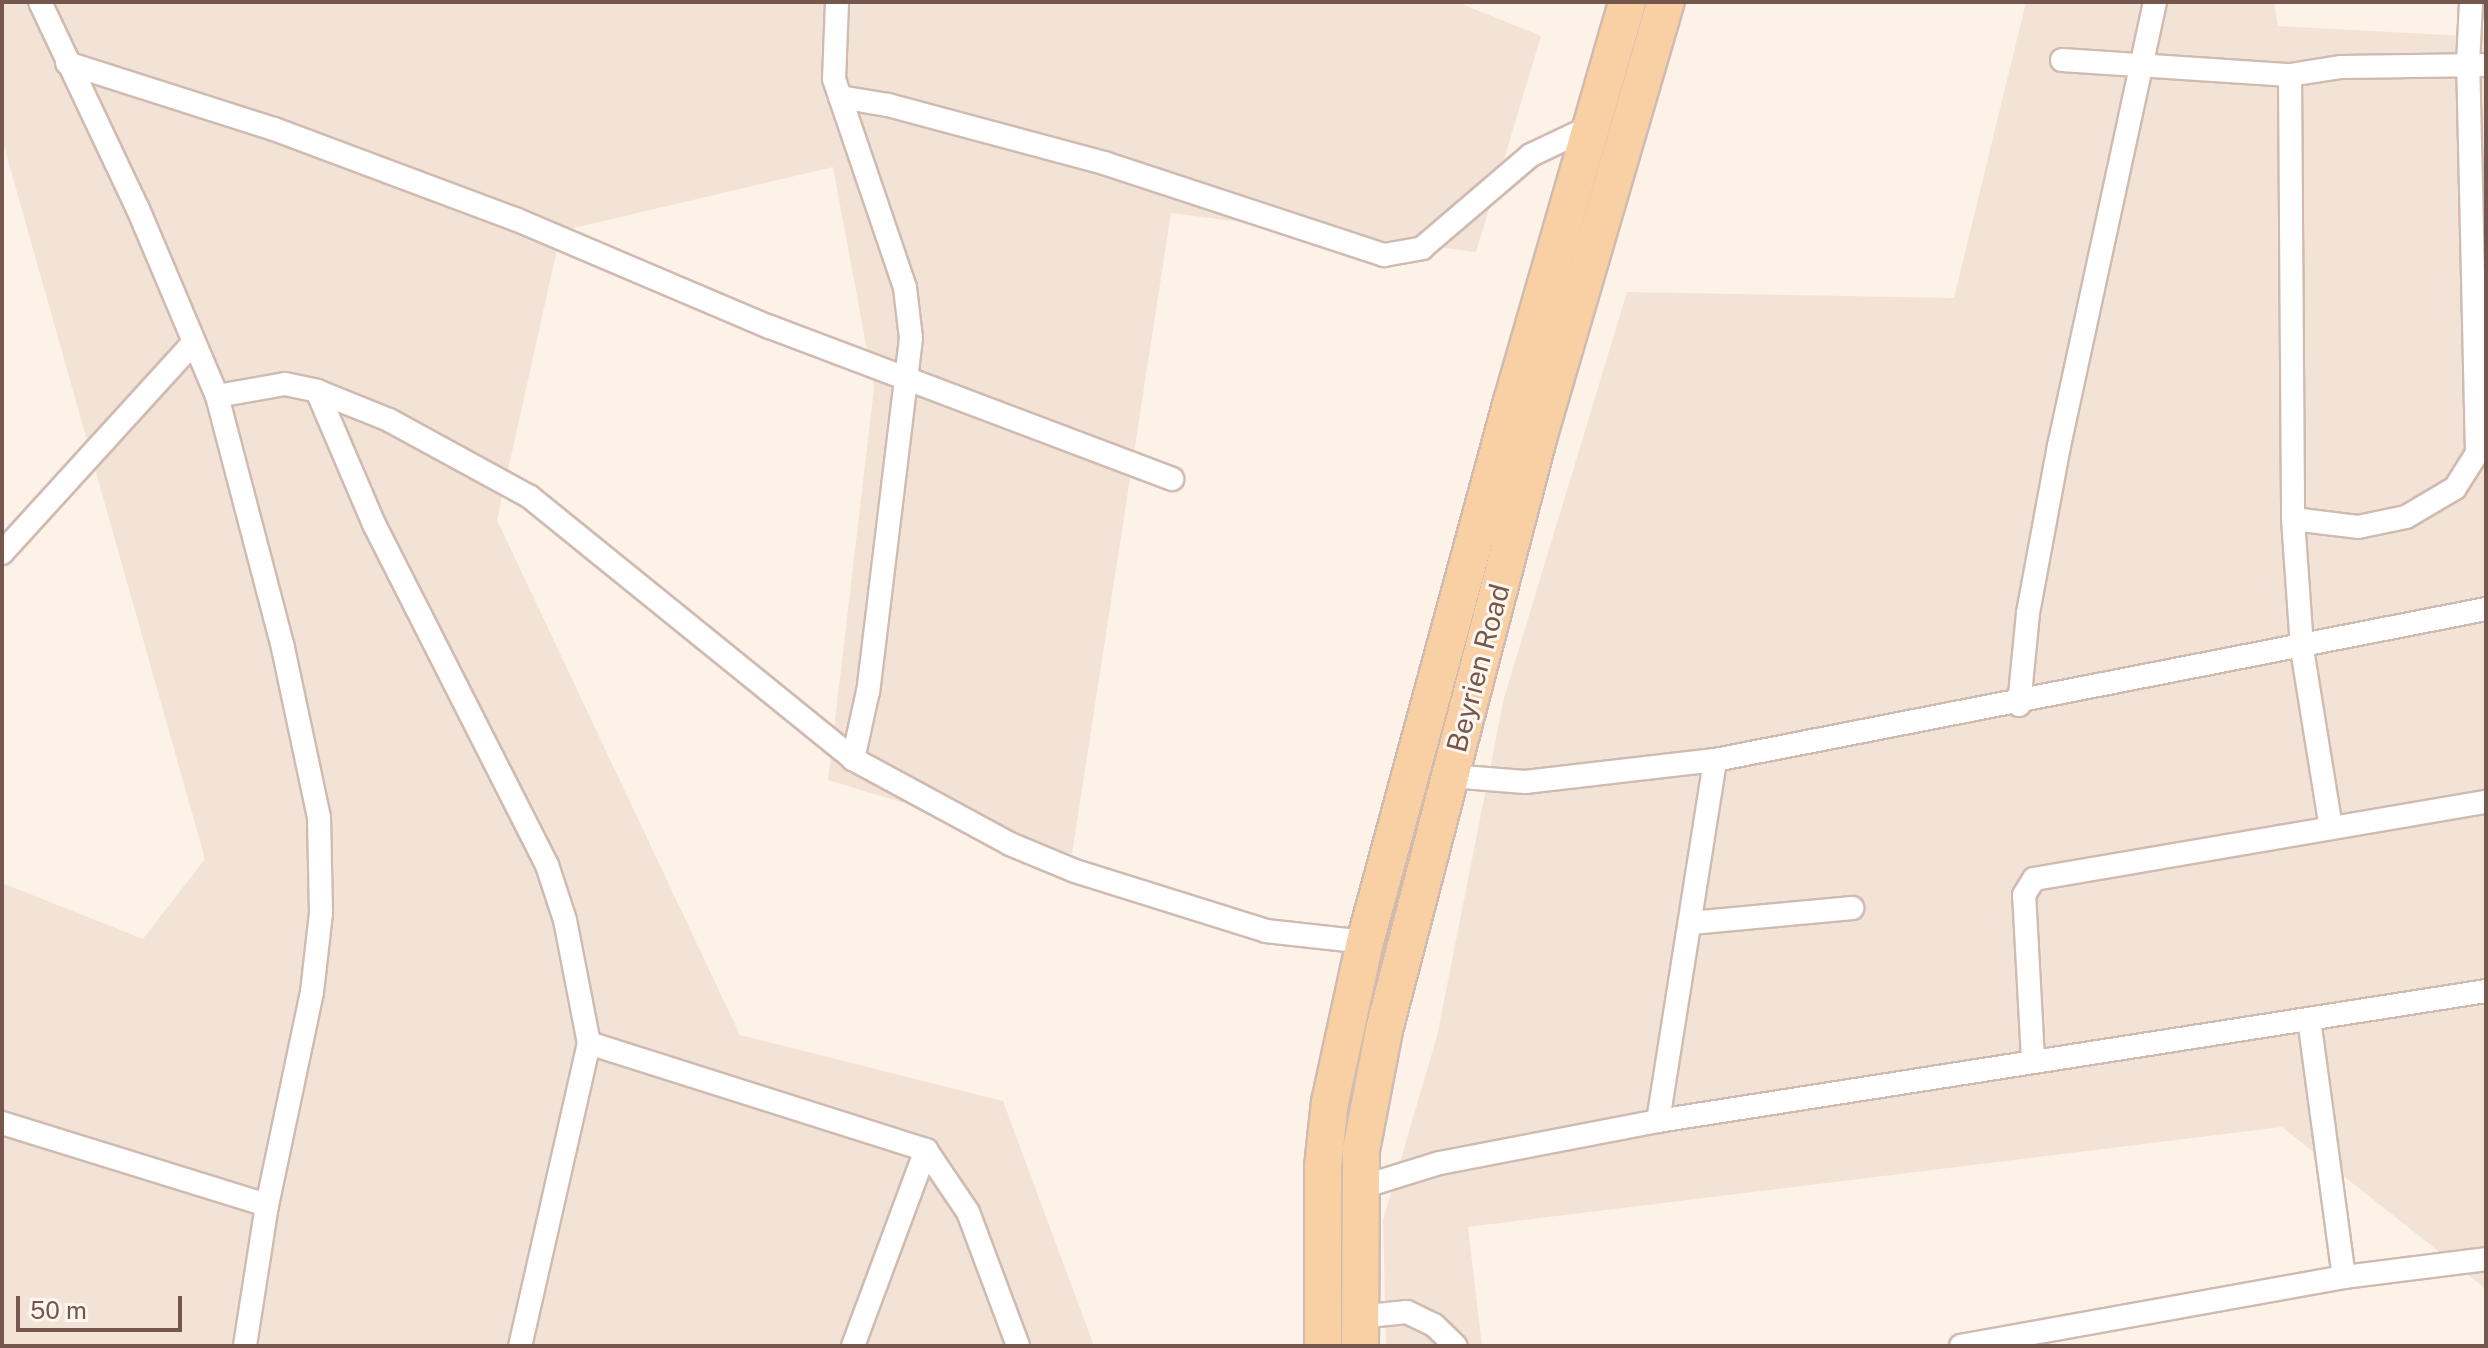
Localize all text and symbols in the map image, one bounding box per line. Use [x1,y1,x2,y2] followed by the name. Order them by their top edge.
[1439,580,1517,756] street label: Beyrien Road
[20,1280,186,1330] scale bar
[30,1296,87,1324] text: 50 m

